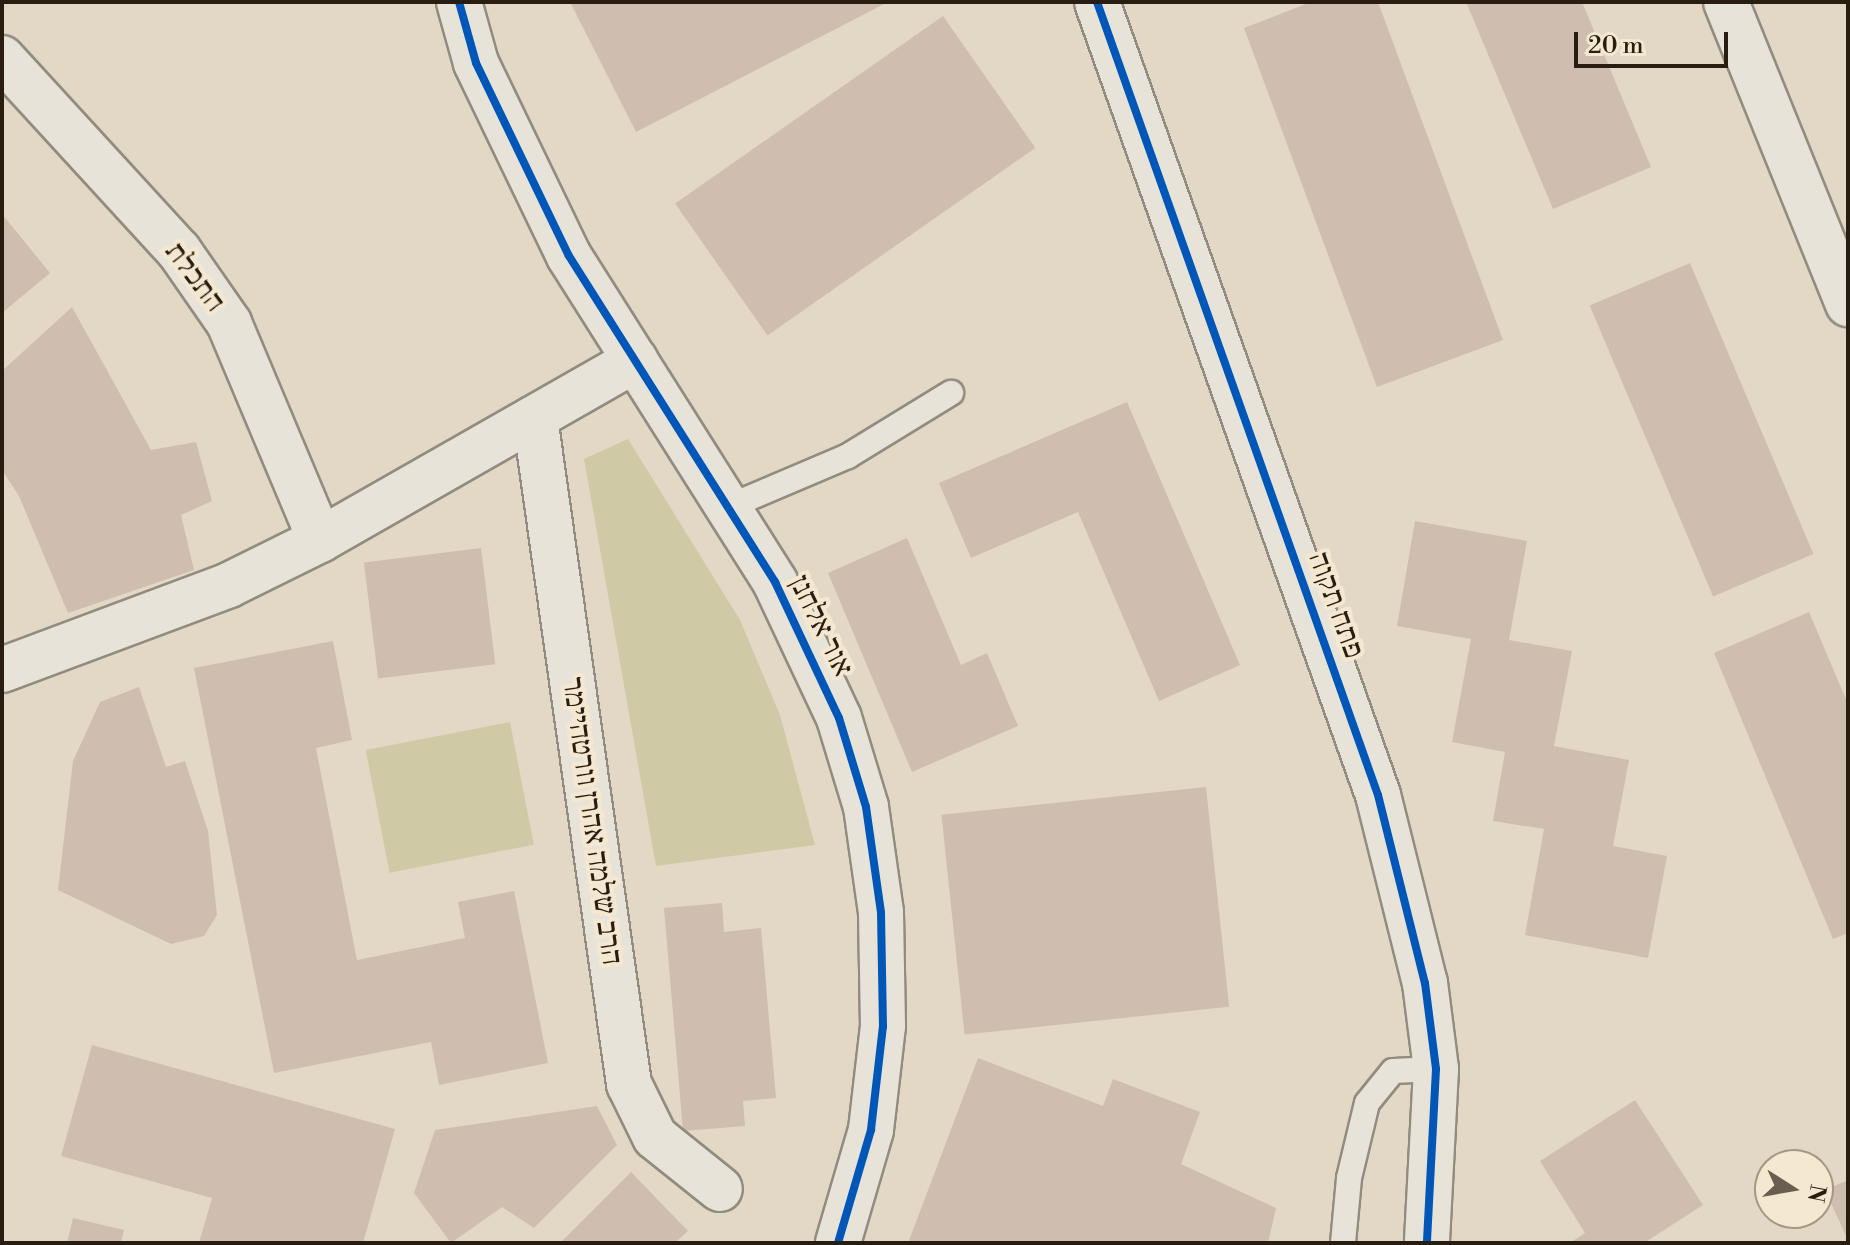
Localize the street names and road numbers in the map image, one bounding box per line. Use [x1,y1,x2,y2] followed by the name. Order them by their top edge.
[157,235,233,319] street label: התכלת
[1300,547,1372,663] street label: פתח תקוה
[781,570,861,682] street label: אור אלחנן
[554,675,630,967] street label: הרב שלמה אהרן וורטהיימר

